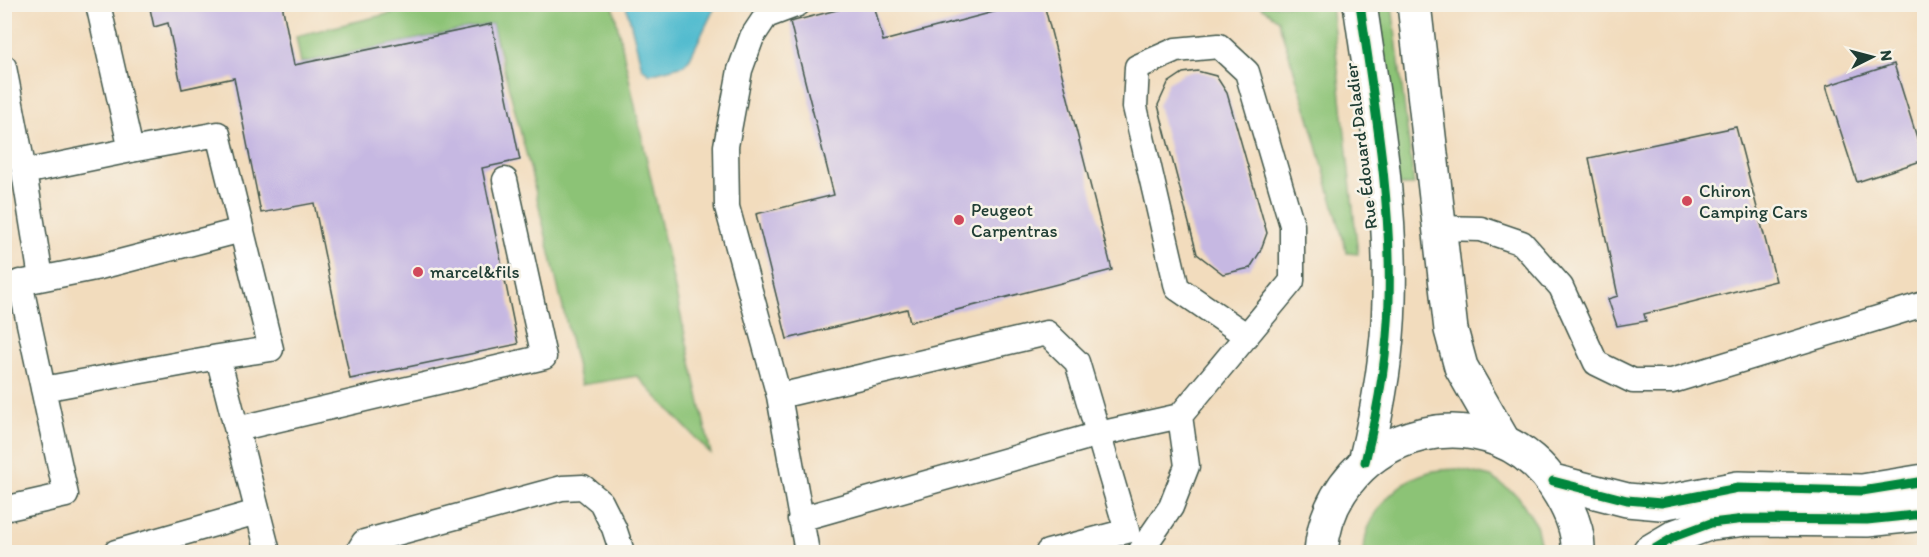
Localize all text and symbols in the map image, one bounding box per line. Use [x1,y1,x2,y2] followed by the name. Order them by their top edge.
[1842,27,1902,87] north arrow
[1876,49,1896,62] text: N
[1340,61,1382,231] street label: Rue Édouard Daladier
[1699,180,1808,223] place label: Chiron Camping Cars
[1680,194,1694,208] marker: Chiron Camping Cars
[971,199,1058,242] place label: Peugeot Carpentras
[952,213,966,227] marker: Peugeot Carpentras
[430,261,520,283] place label: marcel&fils
[411,265,425,279] marker: marcel&fils

